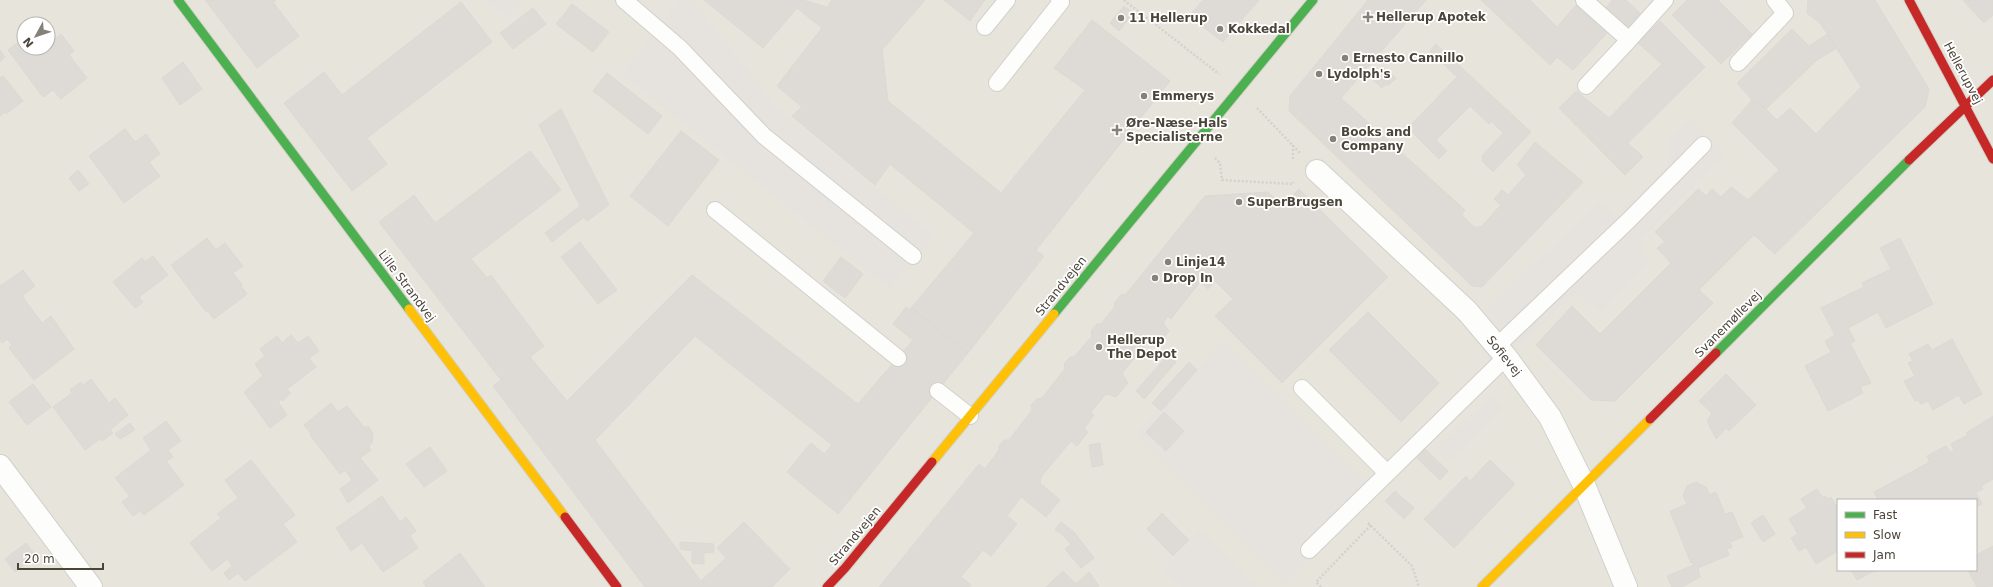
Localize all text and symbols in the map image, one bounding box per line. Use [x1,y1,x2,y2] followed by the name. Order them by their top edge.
[1376,10,1487,24] place label: Hellerup Apotek
[1129,11,1208,25] place label: 11 Hellerup
[1363,12,1373,22] marker: Hellerup Apotek
[1116,13,1126,23] marker: 11 Hellerup
[16,16,56,56] north arrow
[1228,22,1290,36] place label: Kokkedal
[1215,24,1225,34] marker: Kokkedal
[21,34,37,50] text: N
[1941,40,1985,106] street label: Hellerupvej
[1353,51,1464,65] place label: Ernesto Cannillo
[1340,53,1350,63] marker: Ernesto Cannillo
[1327,67,1391,81] place label: Lydolph's
[1314,69,1324,79] marker: Lydolph's
[1152,89,1214,103] place label: Emmerys
[1139,91,1149,101] marker: Emmerys
[1126,116,1228,144] place label: Øre-Næse-Hals Specialisterne
[1111,124,1123,136] marker: Øre-Næse-Hals Specialisterne
[1341,125,1411,153] place label: Books and Company
[1328,134,1338,144] marker: Books and Company
[1247,195,1343,209] place label: SuperBrugsen
[1234,197,1244,207] marker: SuperBrugsen
[376,248,438,324] street label: Lille Strandvej
[1033,253,1089,319] street label: Strandvejen
[1176,255,1225,269] place label: Linje14
[1163,257,1173,267] marker: Linje14
[1163,271,1213,285] place label: Drop In
[1150,273,1160,283] marker: Drop In
[1692,288,1764,360] street label: Svanemøllevej
[1107,333,1177,361] place label: Hellerup The Depot
[1484,333,1524,379] street label: Sofievej
[1094,342,1104,352] marker: Hellerup The Depot
[1837,499,1977,571] legend
[826,504,884,568] street label: Strandvejen
[1873,508,1897,522] text: Fast
[1873,528,1901,542] text: Slow
[18,545,103,571] scale bar
[1872,548,1896,562] text: Jam
[24,552,55,566] text: 20 m

